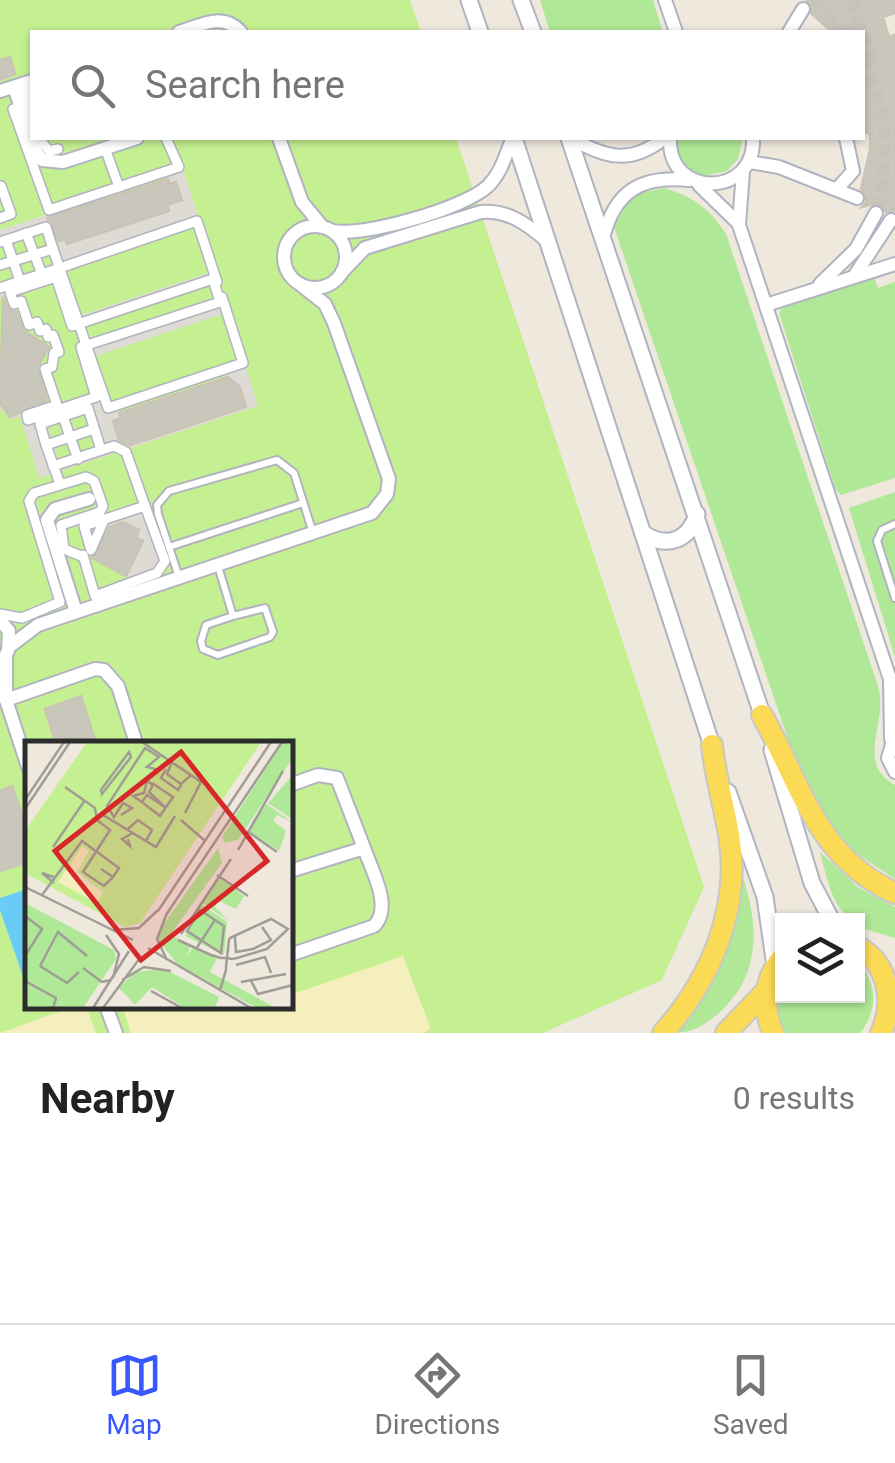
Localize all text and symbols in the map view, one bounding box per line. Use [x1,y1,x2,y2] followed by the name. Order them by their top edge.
[30,30,865,140] search box
[65,58,120,113] icon: search
[145,63,345,107] text: Search here
[25,741,292,1008] inset map
[775,913,865,1003] map controls
[775,913,865,1003] button: layers
[40,1074,175,1123] text: Nearby
[733,1079,855,1117] text: 0 results
[106,1348,162,1441] tab: Map
[374,1348,500,1441] tab: Directions
[713,1348,789,1441] tab: Saved

